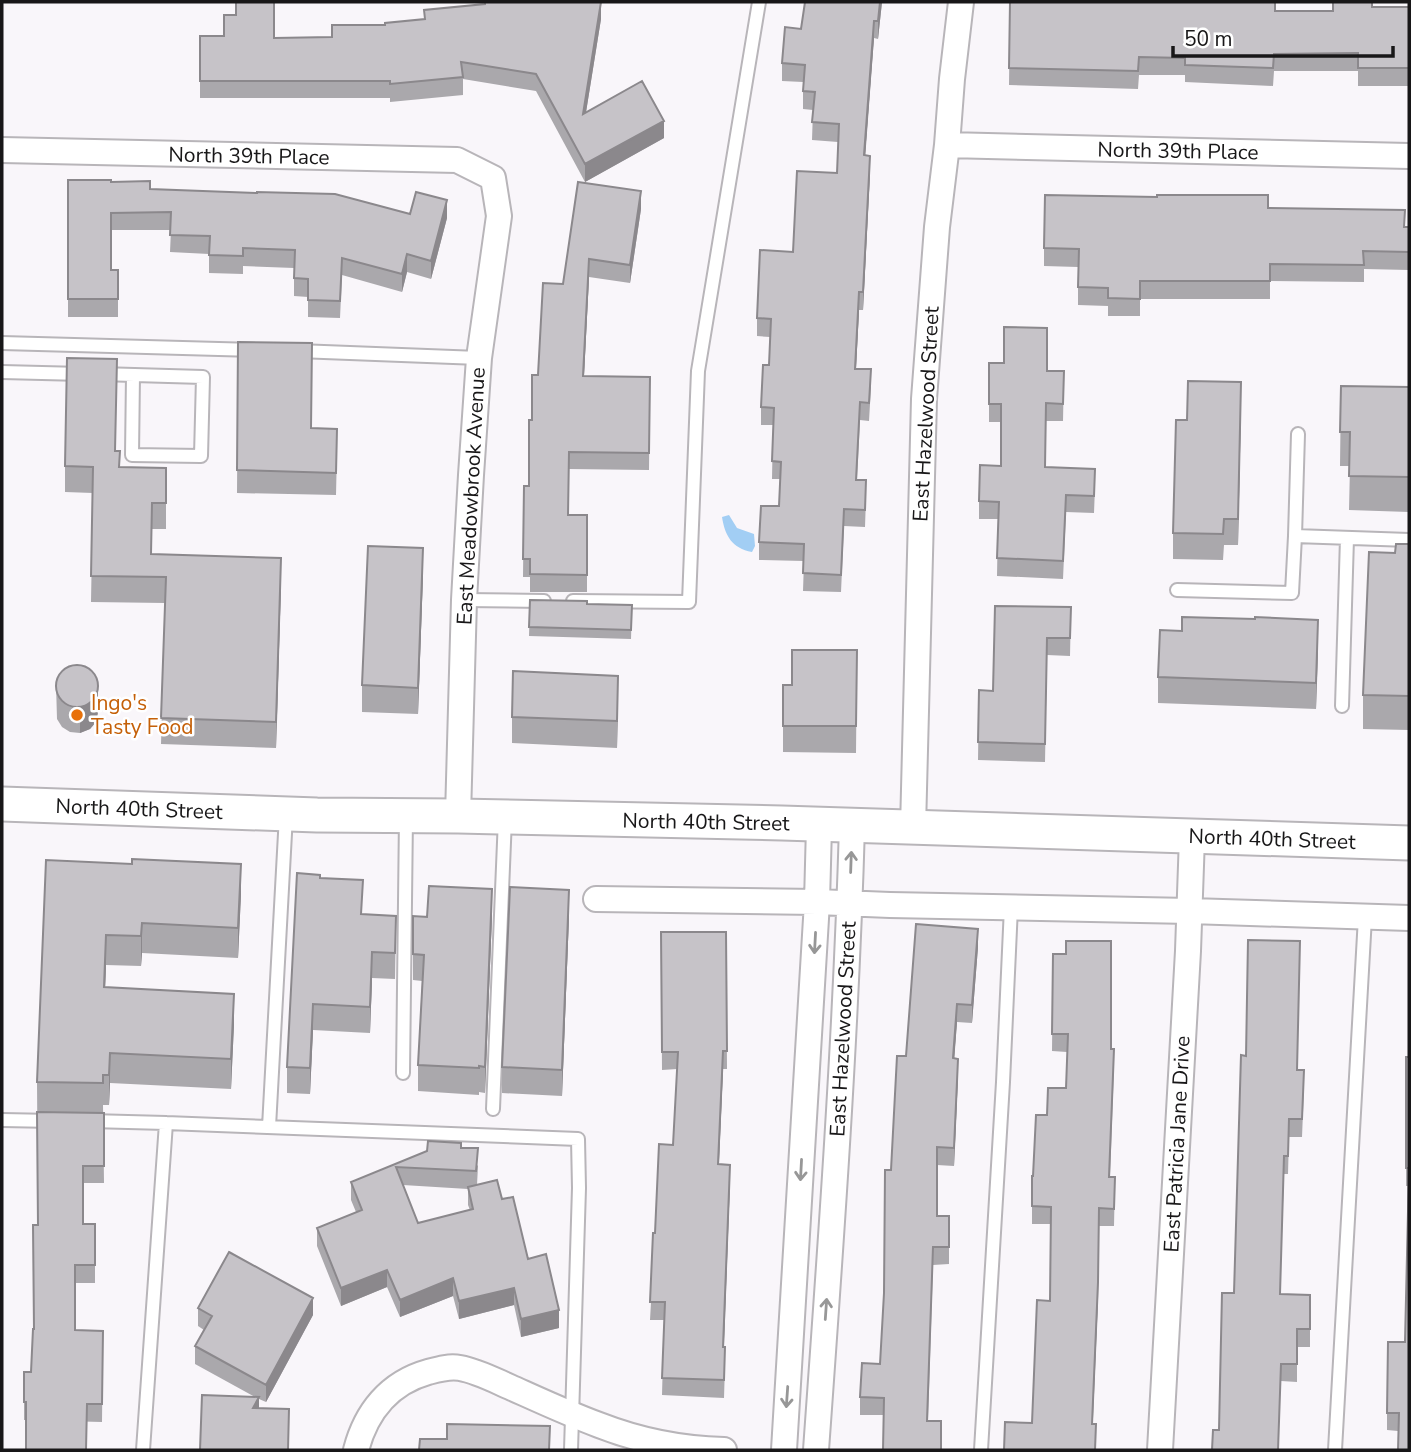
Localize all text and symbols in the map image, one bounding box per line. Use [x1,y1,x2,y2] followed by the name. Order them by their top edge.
[1173,14,1394,58] scale bar
[1184,25,1233,53] text: 50 m
[1097,136,1259,166] street label: North 39th Place
[168,141,330,171] street label: North 39th Place
[906,305,946,522] street label: East Hazelwood Street
[450,366,492,626] street label: East Meadowbrook Avenue
[91,689,194,741] place label: Ingo's Tasty Food
[69,707,85,723] marker: Ingo's Tasty Food
[55,792,224,826] street label: North 40th Street
[622,807,790,837] street label: North 40th Street
[1188,822,1357,856] street label: North 40th Street
[844,850,858,873] one-way arrow
[823,920,863,1137] street label: East Hazelwood Street
[808,931,821,954] one-way arrow
[1157,1035,1197,1253] street label: East Patricia Jane Drive
[794,1158,807,1181] one-way arrow
[820,1298,833,1321] one-way arrow
[780,1385,793,1408] one-way arrow

